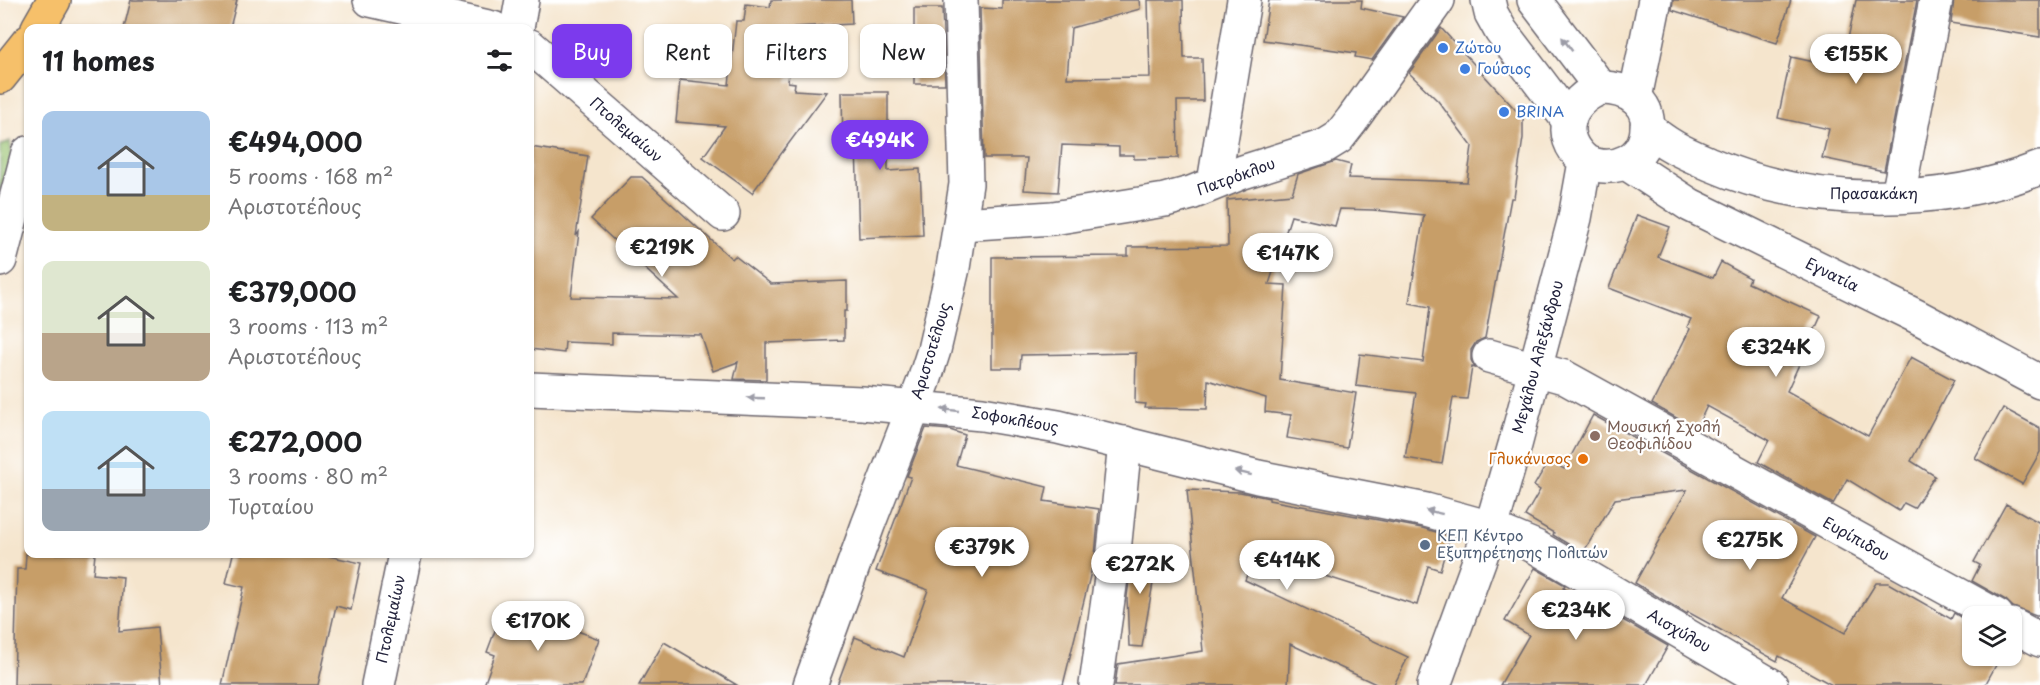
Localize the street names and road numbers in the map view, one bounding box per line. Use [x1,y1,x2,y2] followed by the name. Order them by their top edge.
[586,91,668,167] street label: Πτολεμαίων
[1193,151,1278,200] street label: Πατρόκλου
[1830,181,1918,204] street label: Πρασακάκη
[1802,251,1863,297] street label: Εγνατία
[1505,277,1568,436] street label: Μεγάλου Αλεξάνδρου
[904,299,955,402] street label: Αριστοτέλους
[970,400,1061,438] street label: Σοφοκλέους
[1819,510,1894,565] street label: Ευρίπιδου
[369,572,410,665] street label: Πτολεμαίων
[1644,602,1716,657] street label: Αισχύλου

